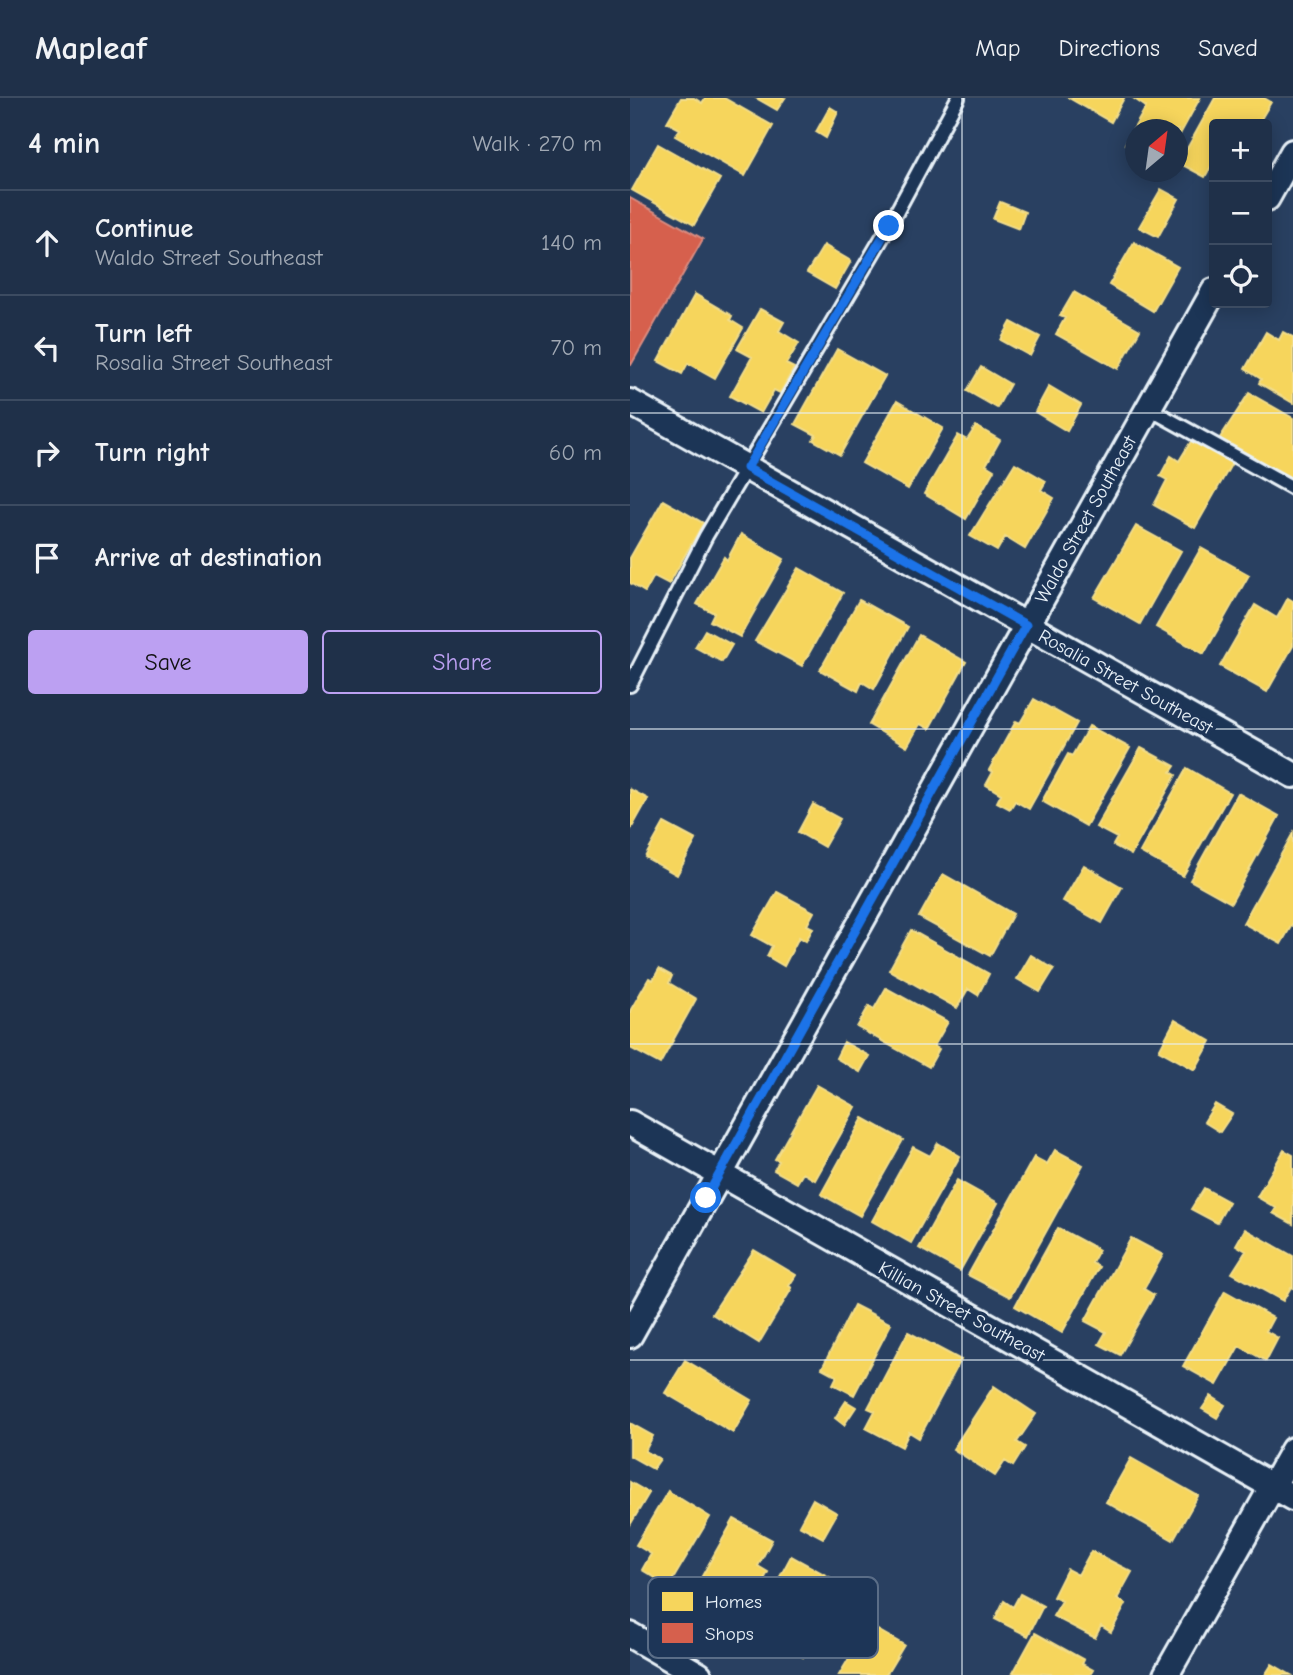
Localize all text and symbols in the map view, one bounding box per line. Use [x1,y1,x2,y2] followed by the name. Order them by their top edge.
[35,29,147,67] text: Mapleaf
[975,34,1021,62] text: Map
[1059,34,1160,62] text: Directions
[1198,34,1258,62] text: Saved
[1125,119,1188,182] north arrow
[1209,119,1272,308] map controls
[1209,119,1272,182] button: +
[28,126,100,161] text: 4 min
[473,130,602,157] text: Walk · 270 m
[1209,182,1272,245] button: −
[873,210,904,241] route end
[95,214,193,244] text: Continue
[28,224,66,262] icon: ahead
[541,229,602,256] text: 140 m
[95,244,323,271] text: Waldo Street Southeast
[1209,245,1272,308] button: locate
[95,319,192,349] text: Turn left
[28,329,66,367] icon: left
[550,334,602,361] text: 70 m
[95,349,332,376] text: Rosalia Street Southeast
[1031,431,1141,607] street label: Waldo Street Southeast
[28,434,66,472] icon: right
[95,438,209,468] text: Turn right
[549,439,602,466] text: 60 m
[28,539,66,577] icon: arrive
[95,543,322,573] text: Arrive at destination
[1035,625,1217,739] street label: Rosalia Street Southeast
[28,630,308,694] button: Save
[322,630,602,694] button: Share
[690,1182,721,1213] route start
[875,1257,1049,1367] street label: Killian Street Southeast
[648,1577,878,1658] legend
[705,1591,762,1613] text: Homes
[705,1623,754,1645] text: Shops

